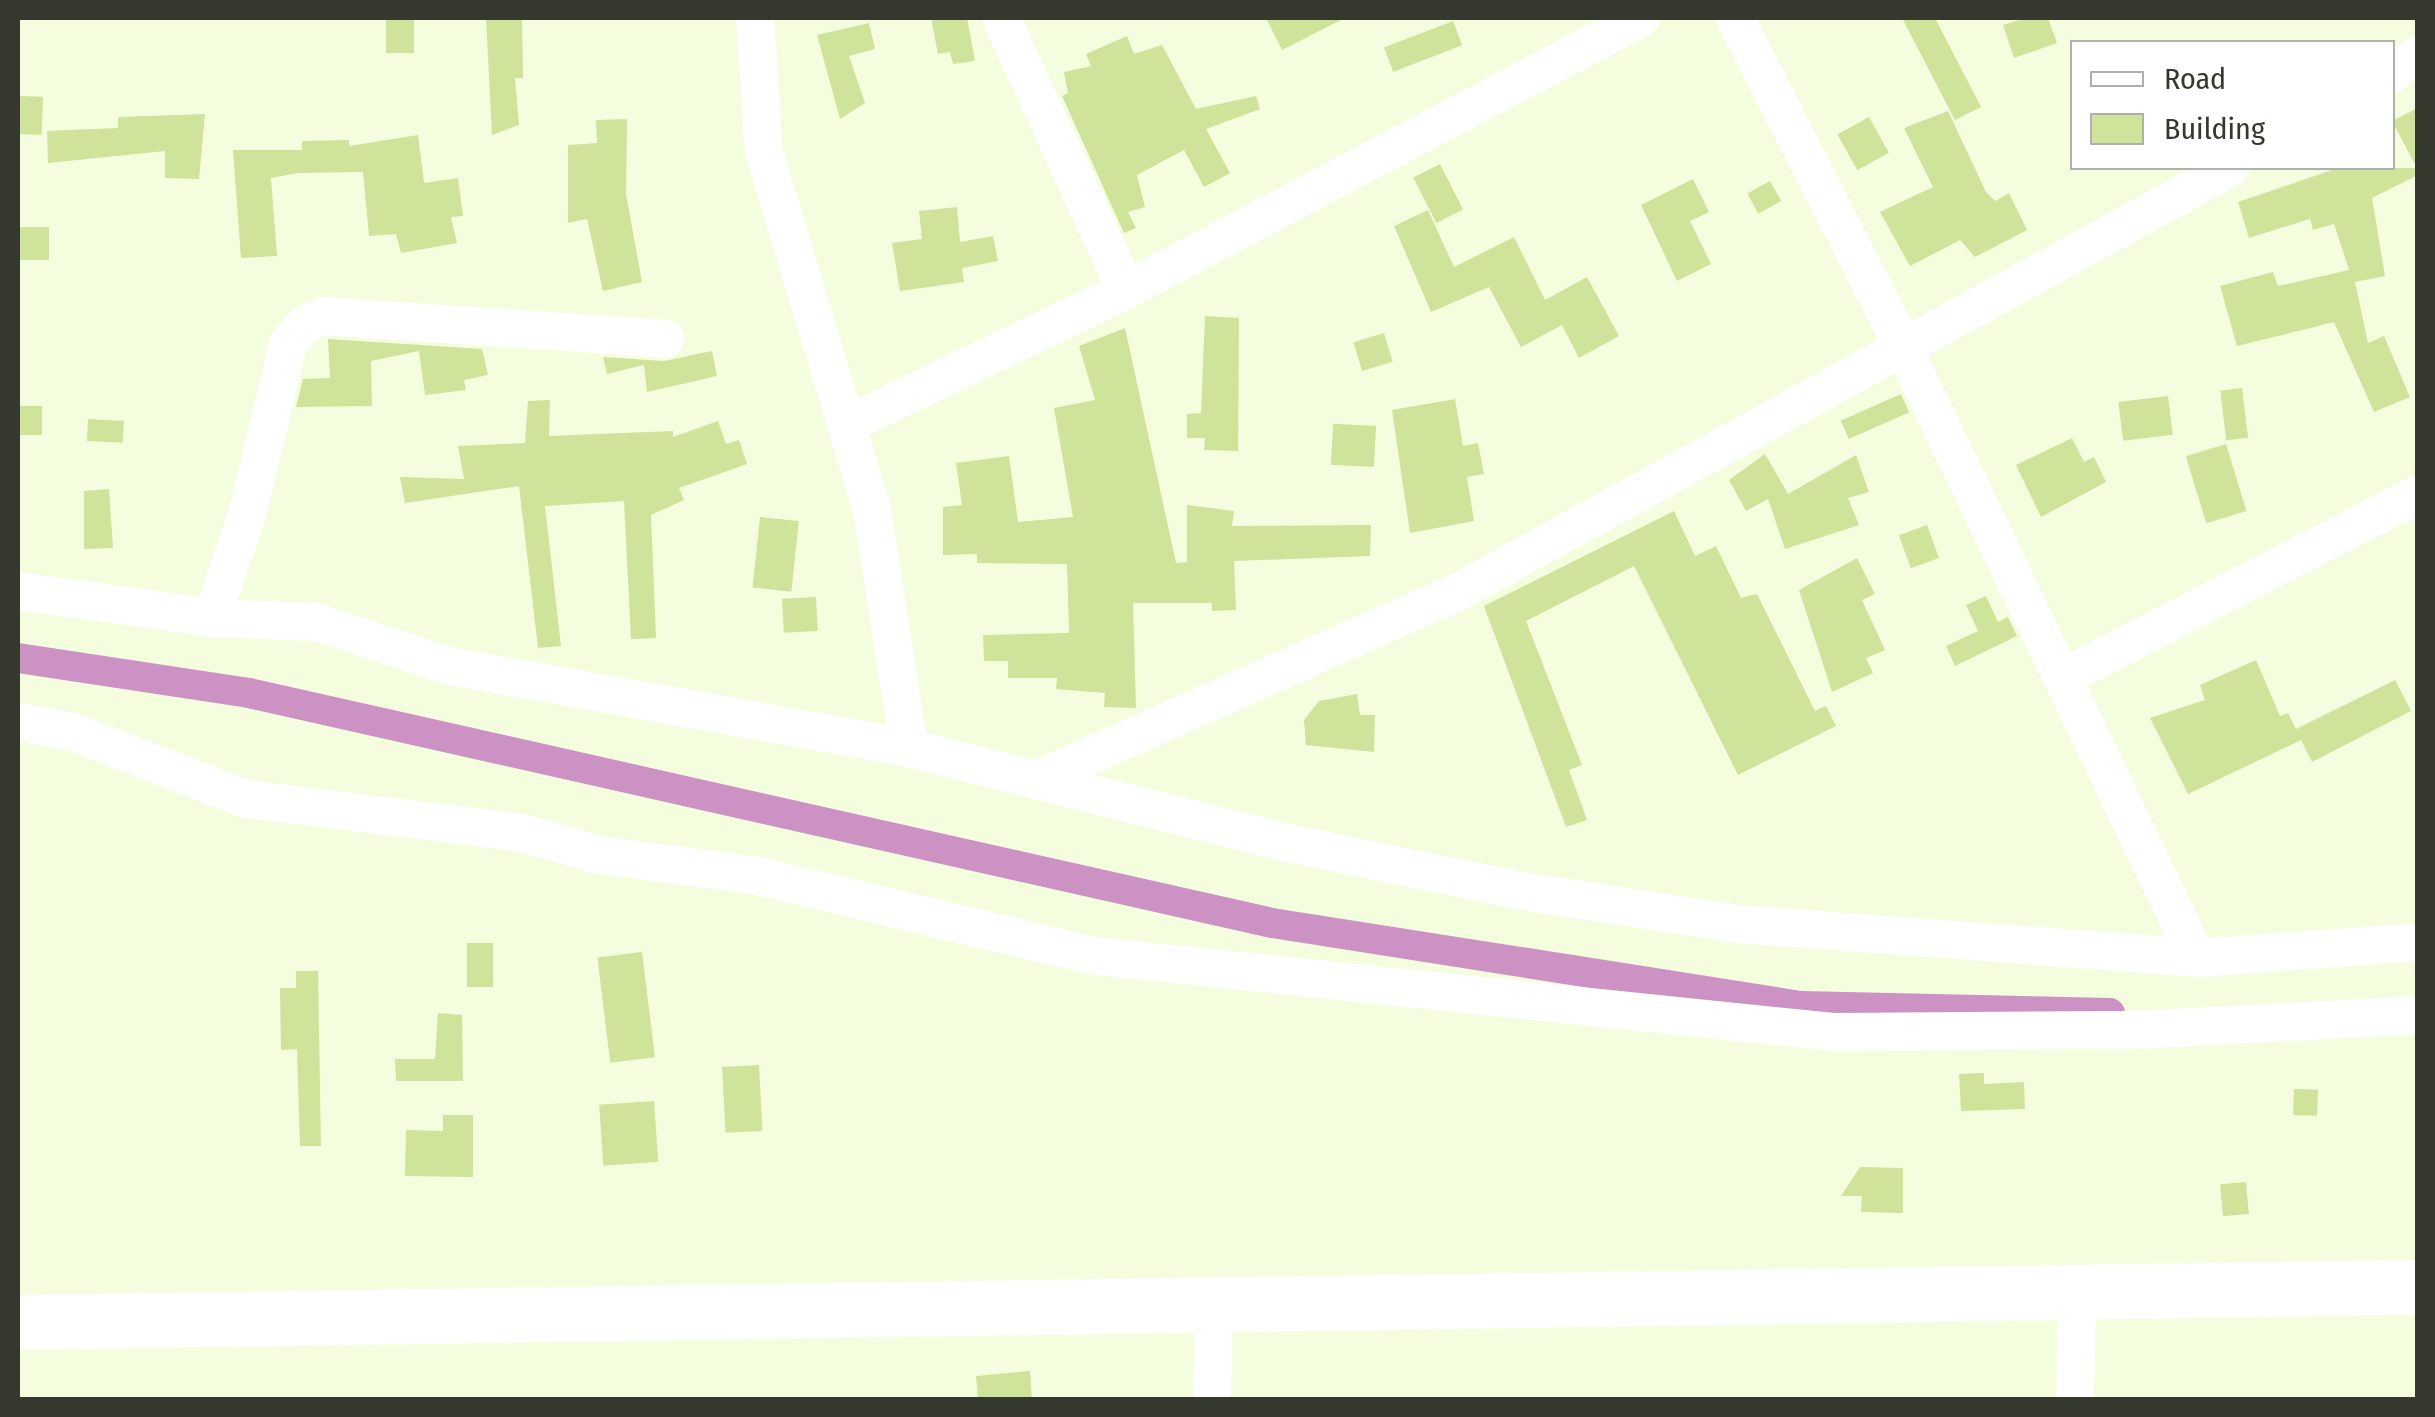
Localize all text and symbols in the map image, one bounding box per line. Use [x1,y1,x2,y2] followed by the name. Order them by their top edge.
[2070,40,2395,170] legend
[2164,61,2226,97] text: Road
[2164,111,2265,147] text: Building

